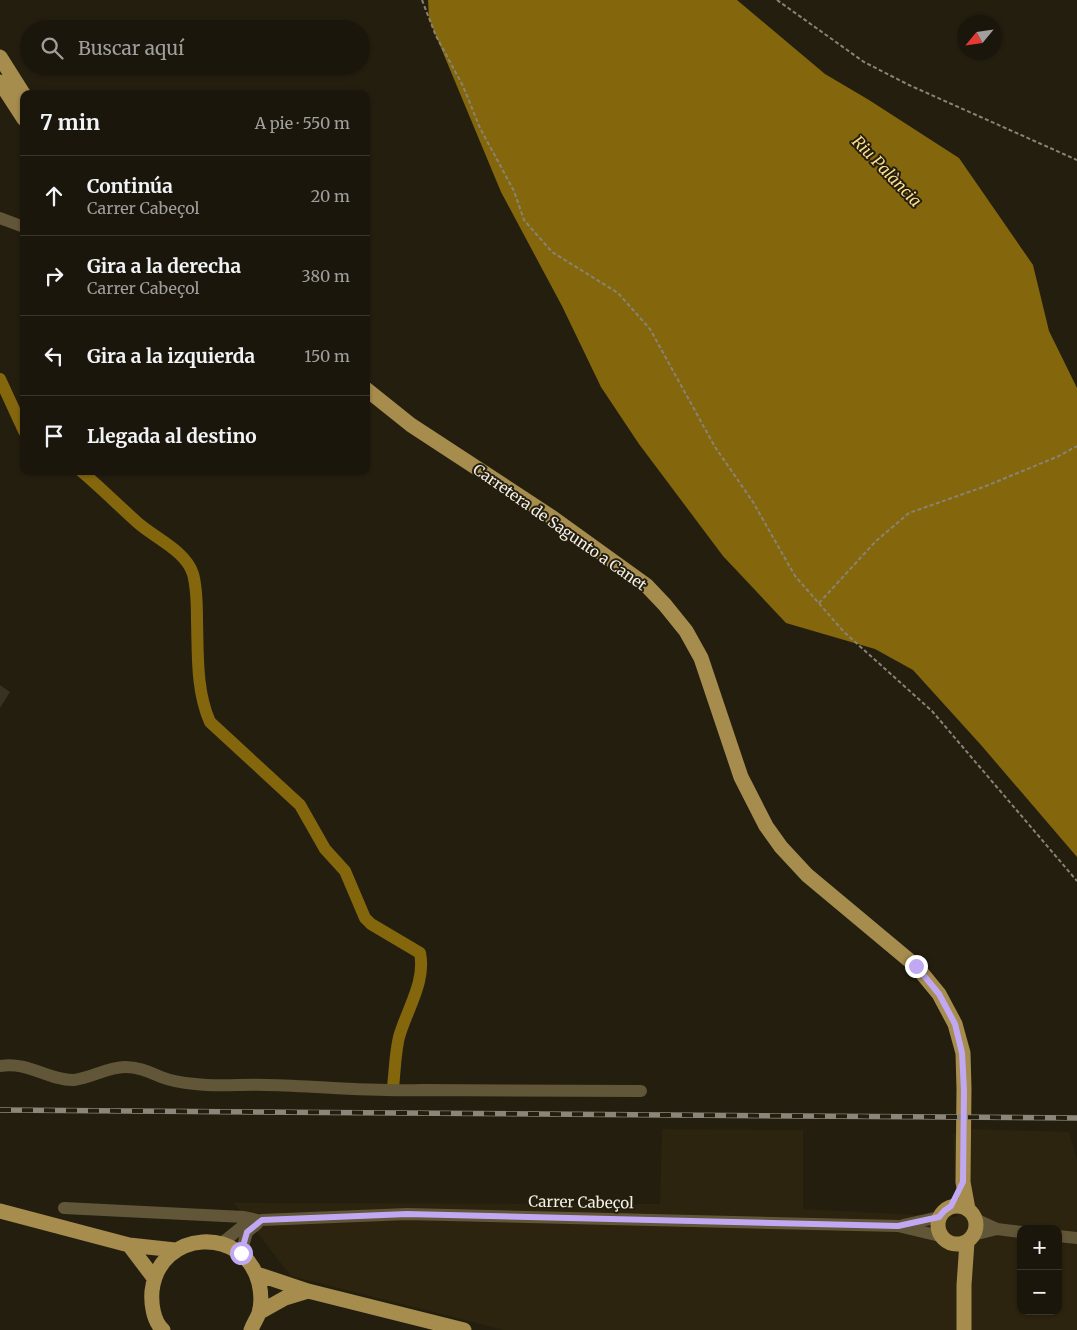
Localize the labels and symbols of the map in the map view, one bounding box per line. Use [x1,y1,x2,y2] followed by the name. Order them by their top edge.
[957,15,1002,60] north arrow
[848,131,926,211] water label: Riu Palància
[470,460,651,594] street label: Carretera de Sagunto a Canet
[905,955,928,978] route end
[528,1192,634,1212] street label: Carrer Cabeçol
[230,1242,253,1265] route start

